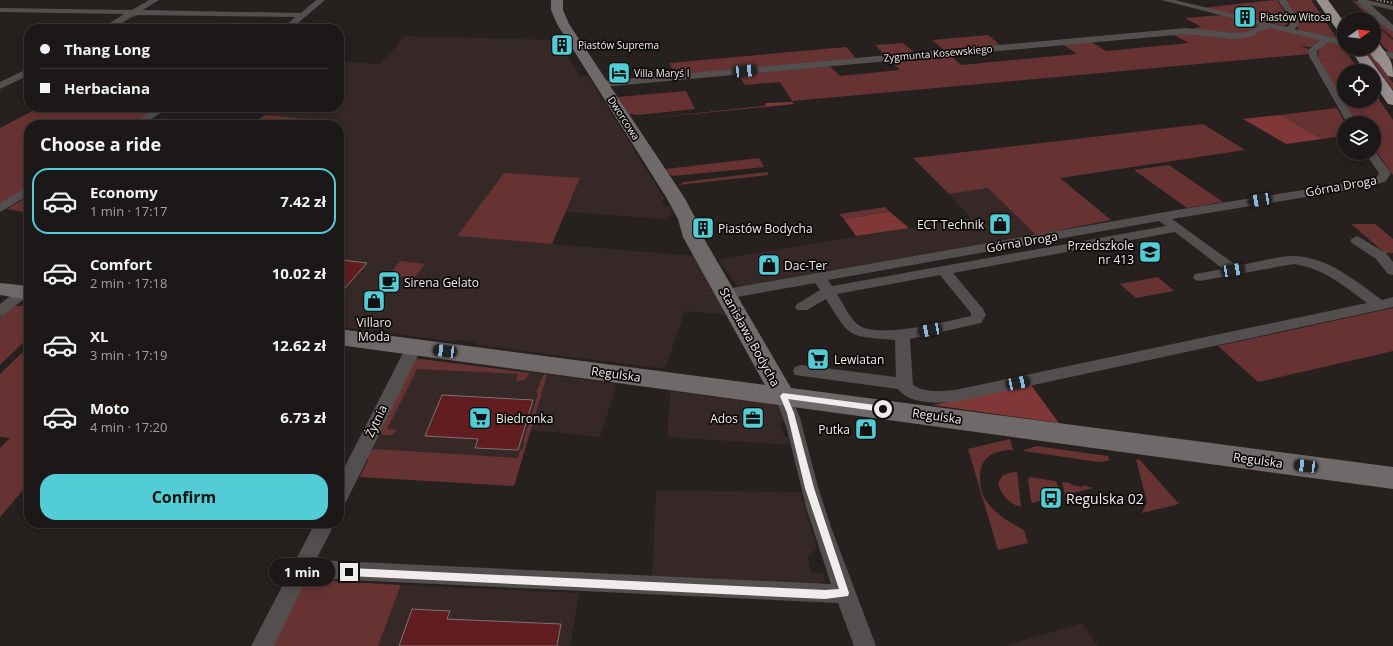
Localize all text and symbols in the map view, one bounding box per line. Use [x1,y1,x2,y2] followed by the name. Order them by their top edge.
[1232,4,1258,30] building icon: Piastów Witosa
[1260,10,1330,24] place label: Piastów Witosa
[1337,12,1381,56] north arrow
[1337,12,1381,160] map controls
[549,32,575,58] building icon: Piastów Suprema
[578,38,659,52] place label: Piastów Suprema
[64,39,150,59] text: Thang Long
[883,41,993,65] street label: Zygmunta Kosewskiego
[606,60,632,86] hotel icon: Villa Maryś I
[733,64,757,78] car
[1337,64,1381,108] button: locate
[634,66,690,80] place label: Villa Maryś I
[64,78,150,98] text: Herbaciana
[605,94,643,142] street label: Dworcowa
[1337,116,1381,160] button: layers
[40,132,161,156] text: Choose a ride
[1304,171,1378,201] street label: Górna Droga
[90,182,158,202] text: Economy
[42,183,78,219] icon: car
[280,191,326,211] text: 7.42 zł
[1247,192,1273,208] car
[90,202,167,220] text: 1 min · 17:17
[987,211,1013,237] shop icon: ECT Technik
[690,215,716,241] building icon: Piastów Bodycha
[917,216,985,233] place label: ECT Technik
[718,220,813,237] place label: Piastów Bodycha
[985,227,1059,257] street label: Górna Droga
[1068,237,1134,268] place label: Przedszkole nr 413
[1137,239,1163,265] school or university icon: Przedszkole nr 413
[756,252,782,278] shop icon: Dac-Ter
[90,254,152,274] text: Comfort
[42,255,78,291] icon: car
[784,257,827,274] place label: Dac-Ter
[1220,262,1246,278] car
[272,263,326,283] text: 10.02 zł
[376,269,402,295] cafe icon: Sirena Gelato
[90,274,167,292] text: 2 min · 17:18
[404,274,479,291] place label: Sirena Gelato
[716,285,784,389] street label: Stanisława Bodycha
[361,288,387,314] shop icon: Villaro Moda
[356,314,392,345] place label: Villaro Moda
[917,322,943,338] car
[90,326,108,346] text: XL
[42,327,78,363] icon: car
[272,335,326,355] text: 12.62 zł
[432,344,458,358] car
[90,346,167,364] text: 3 min · 17:19
[805,346,831,372] supermarket icon: Lewiatan
[834,351,884,368] place label: Lewiatan
[590,362,642,386] street label: Regulska
[1005,375,1031,391] car
[90,398,129,418] text: Moto
[42,399,78,435] icon: car
[874,400,892,418] route start
[361,402,391,440] street label: Żytnia
[911,404,963,428] street label: Regulska
[467,405,493,431] supermarket icon: Biedronka
[740,405,766,431] office icon: Ados
[280,407,326,427] text: 6.73 zł
[496,410,553,427] place label: Biedronka
[710,410,738,427] place label: Ados
[853,416,879,442] shop icon: Putka
[90,418,167,436] text: 4 min · 17:20
[818,421,850,438] place label: Putka
[1232,448,1284,472] street label: Regulska
[1293,459,1319,473] car
[40,474,328,520] button: Confirm
[1038,485,1064,511] bus stop icon: Regulska 02
[1066,489,1144,508] place label: Regulska 02
[269,558,335,586] callout: 1 min
[284,563,320,581] text: 1 min
[340,563,358,581] route end

